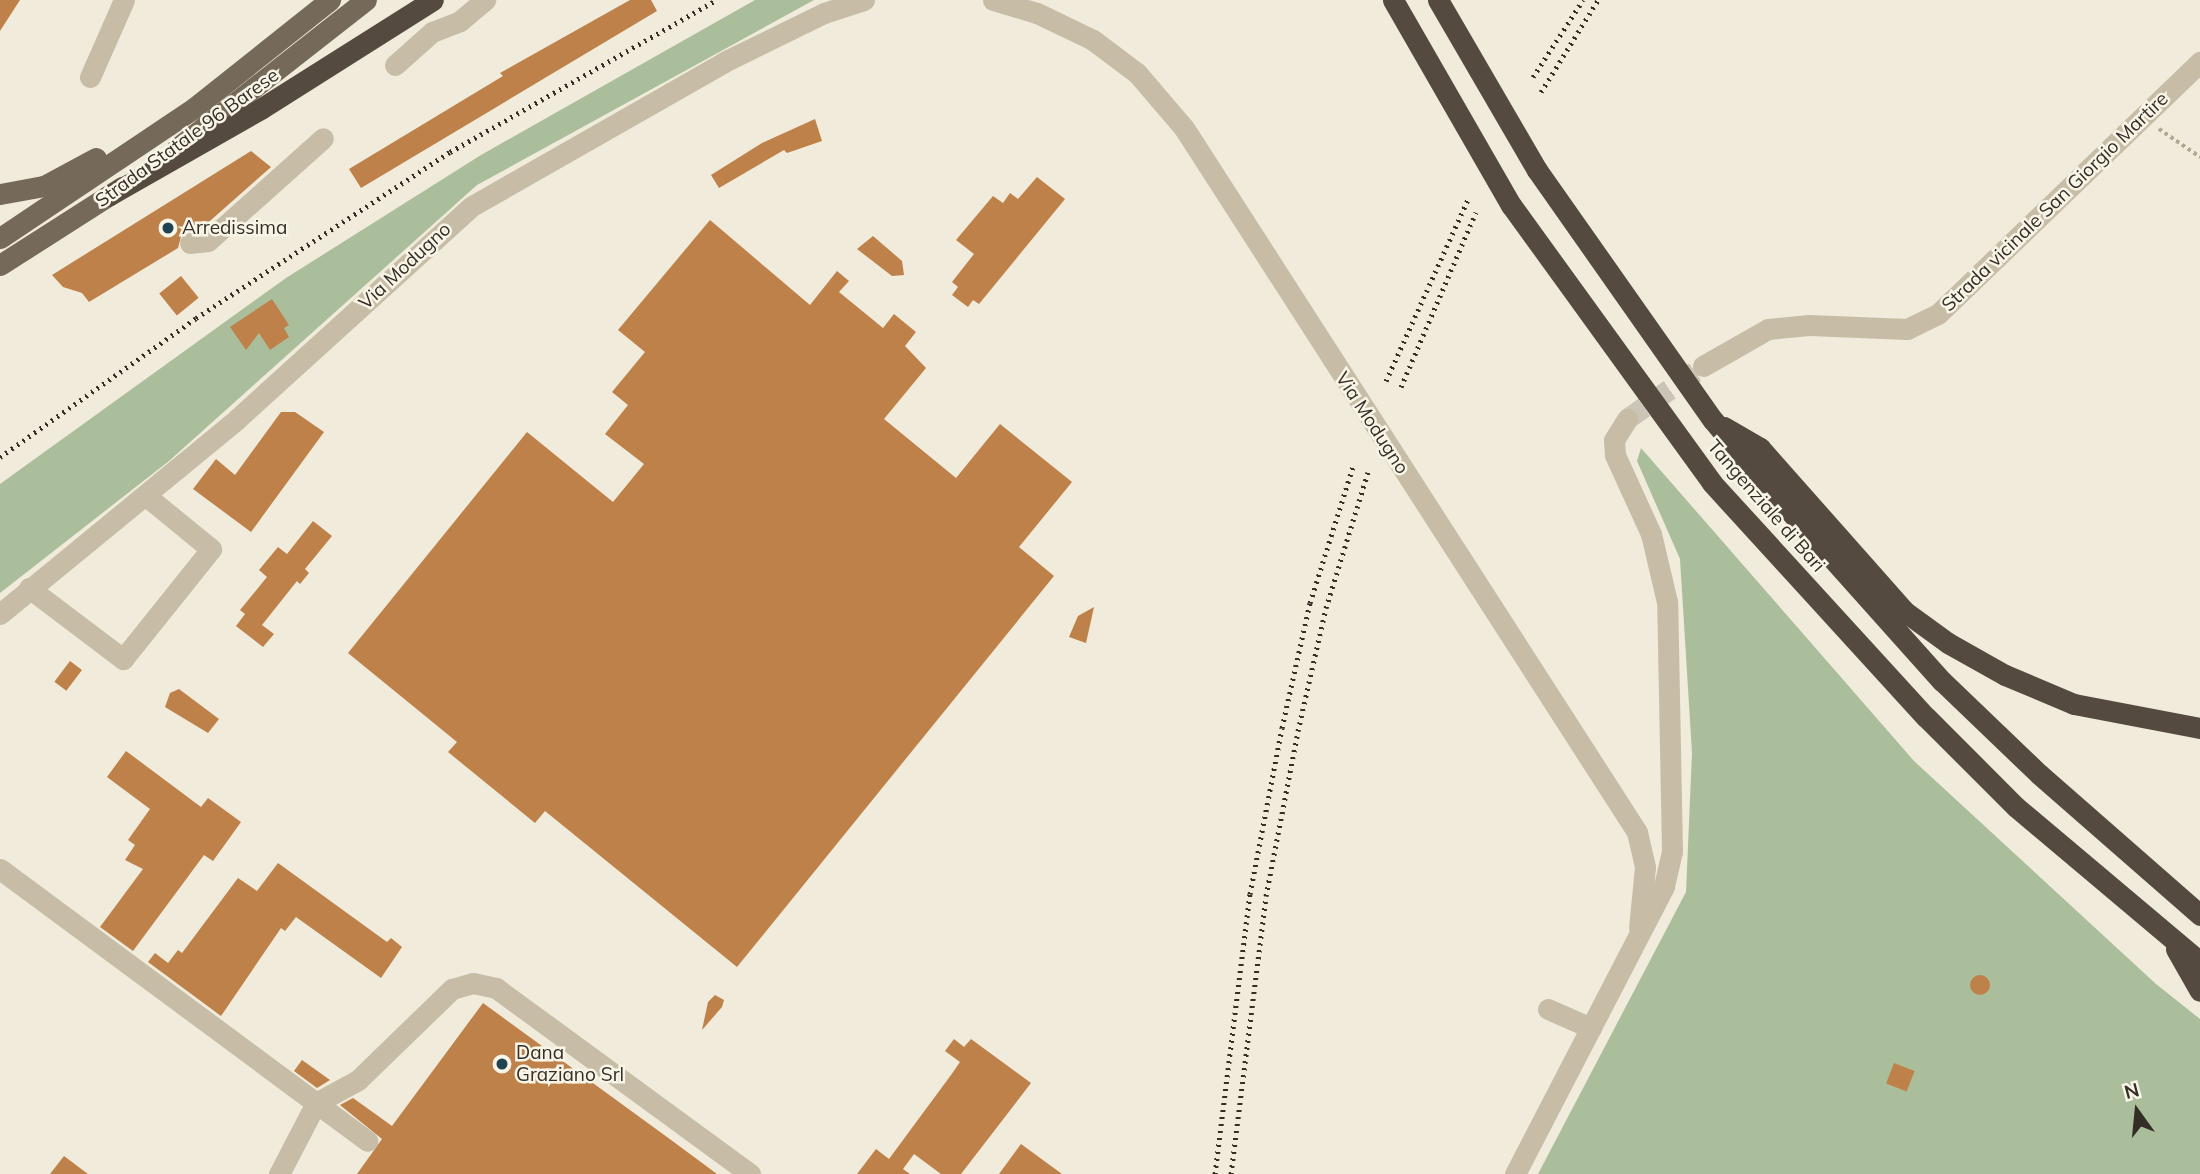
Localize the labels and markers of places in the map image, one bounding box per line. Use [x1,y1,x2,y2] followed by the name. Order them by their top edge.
[182,217,287,239] place label: Arredissima
[160,220,176,236] marker: Arredissima
[516,1042,624,1086] place label: Dana Graziano Srl
[494,1056,510,1072] marker: Dana Graziano Srl

